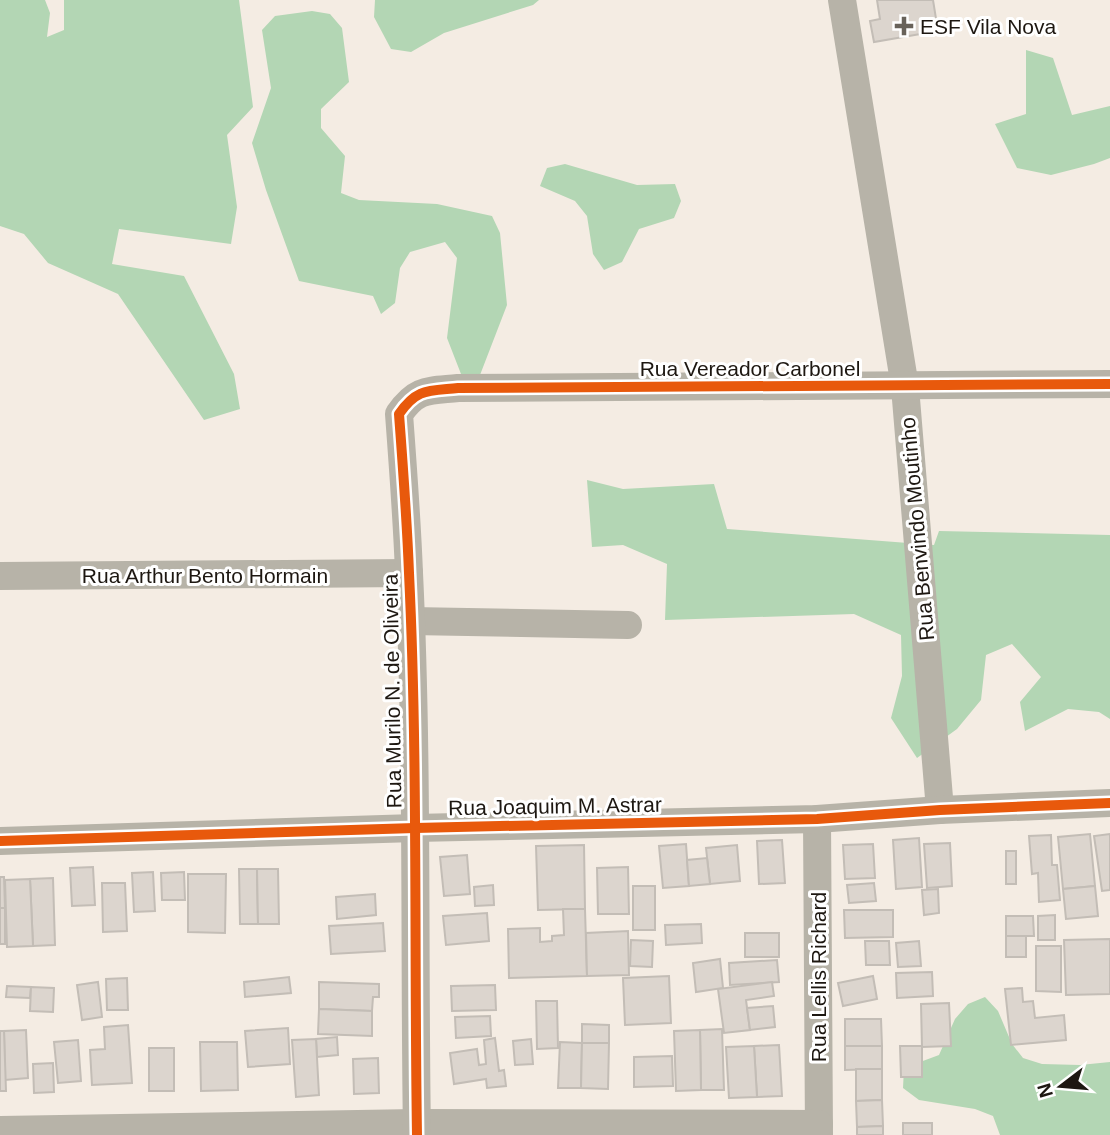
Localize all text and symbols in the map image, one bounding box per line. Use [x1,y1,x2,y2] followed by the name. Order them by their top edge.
[920,15,1056,38] place label: ESF Vila Nova
[894,16,914,36] marker: ESF Vila Nova
[640,357,860,380] street label: Rua Vereador Carbonel
[896,416,938,642] street label: Rua Benvindo Moutinho
[82,564,328,587] street label: Rua Arthur Bento Hormain
[378,573,406,808] street label: Rua Murilo N. de Oliveira
[448,793,662,819] street label: Rua Joaquim M. Astrar
[807,892,830,1062] street label: Rua Lellis Richard
[1026,1051,1096,1121] north arrow
[1033,1081,1057,1100] text: N

